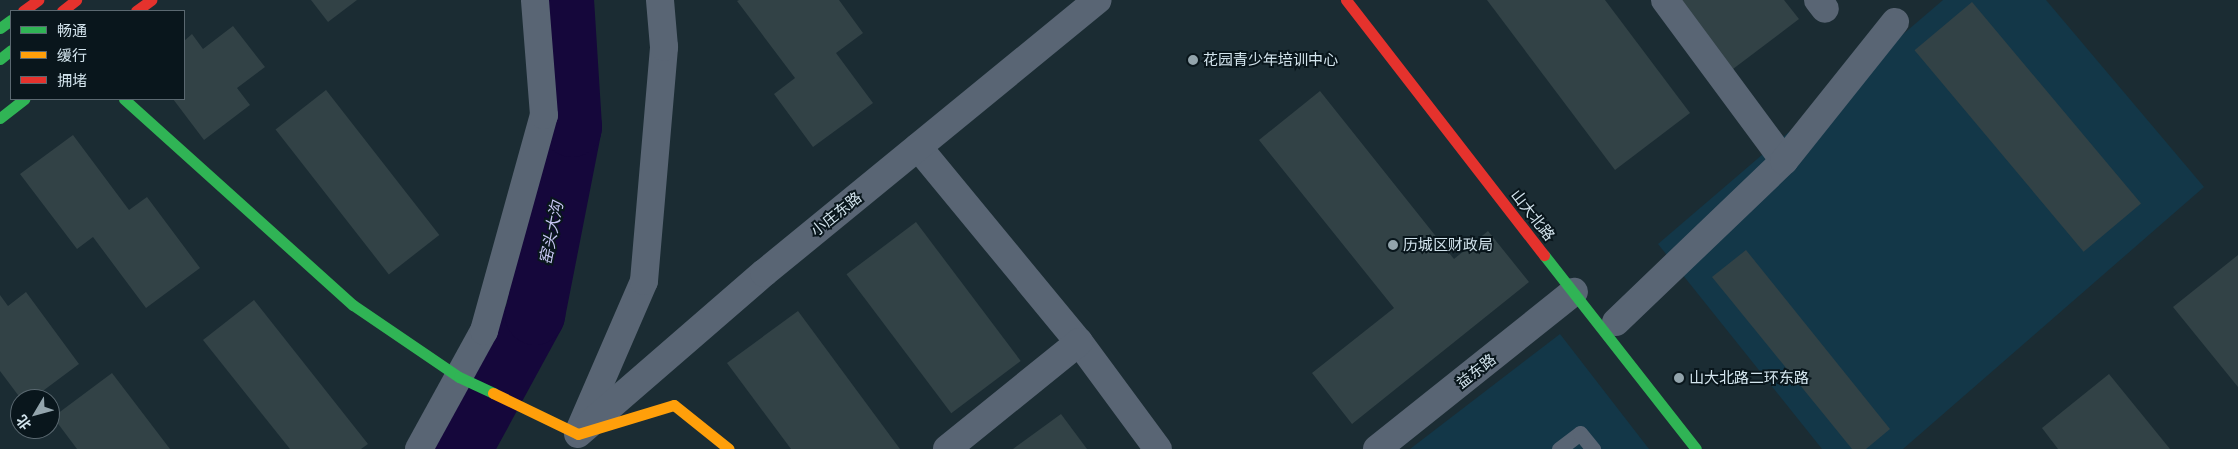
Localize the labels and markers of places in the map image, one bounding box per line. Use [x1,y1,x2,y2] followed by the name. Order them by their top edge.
[1203,51,1338,69] place label: 花园青少年培训中心
[1187,54,1199,66] marker: 花园青少年培训中心
[1403,236,1493,254] place label: 历城区财政局
[1387,239,1399,251] marker: 历城区财政局
[1689,369,1809,387] place label: 山大北路二环东路
[1673,372,1685,384] marker: 山大北路二环东路

